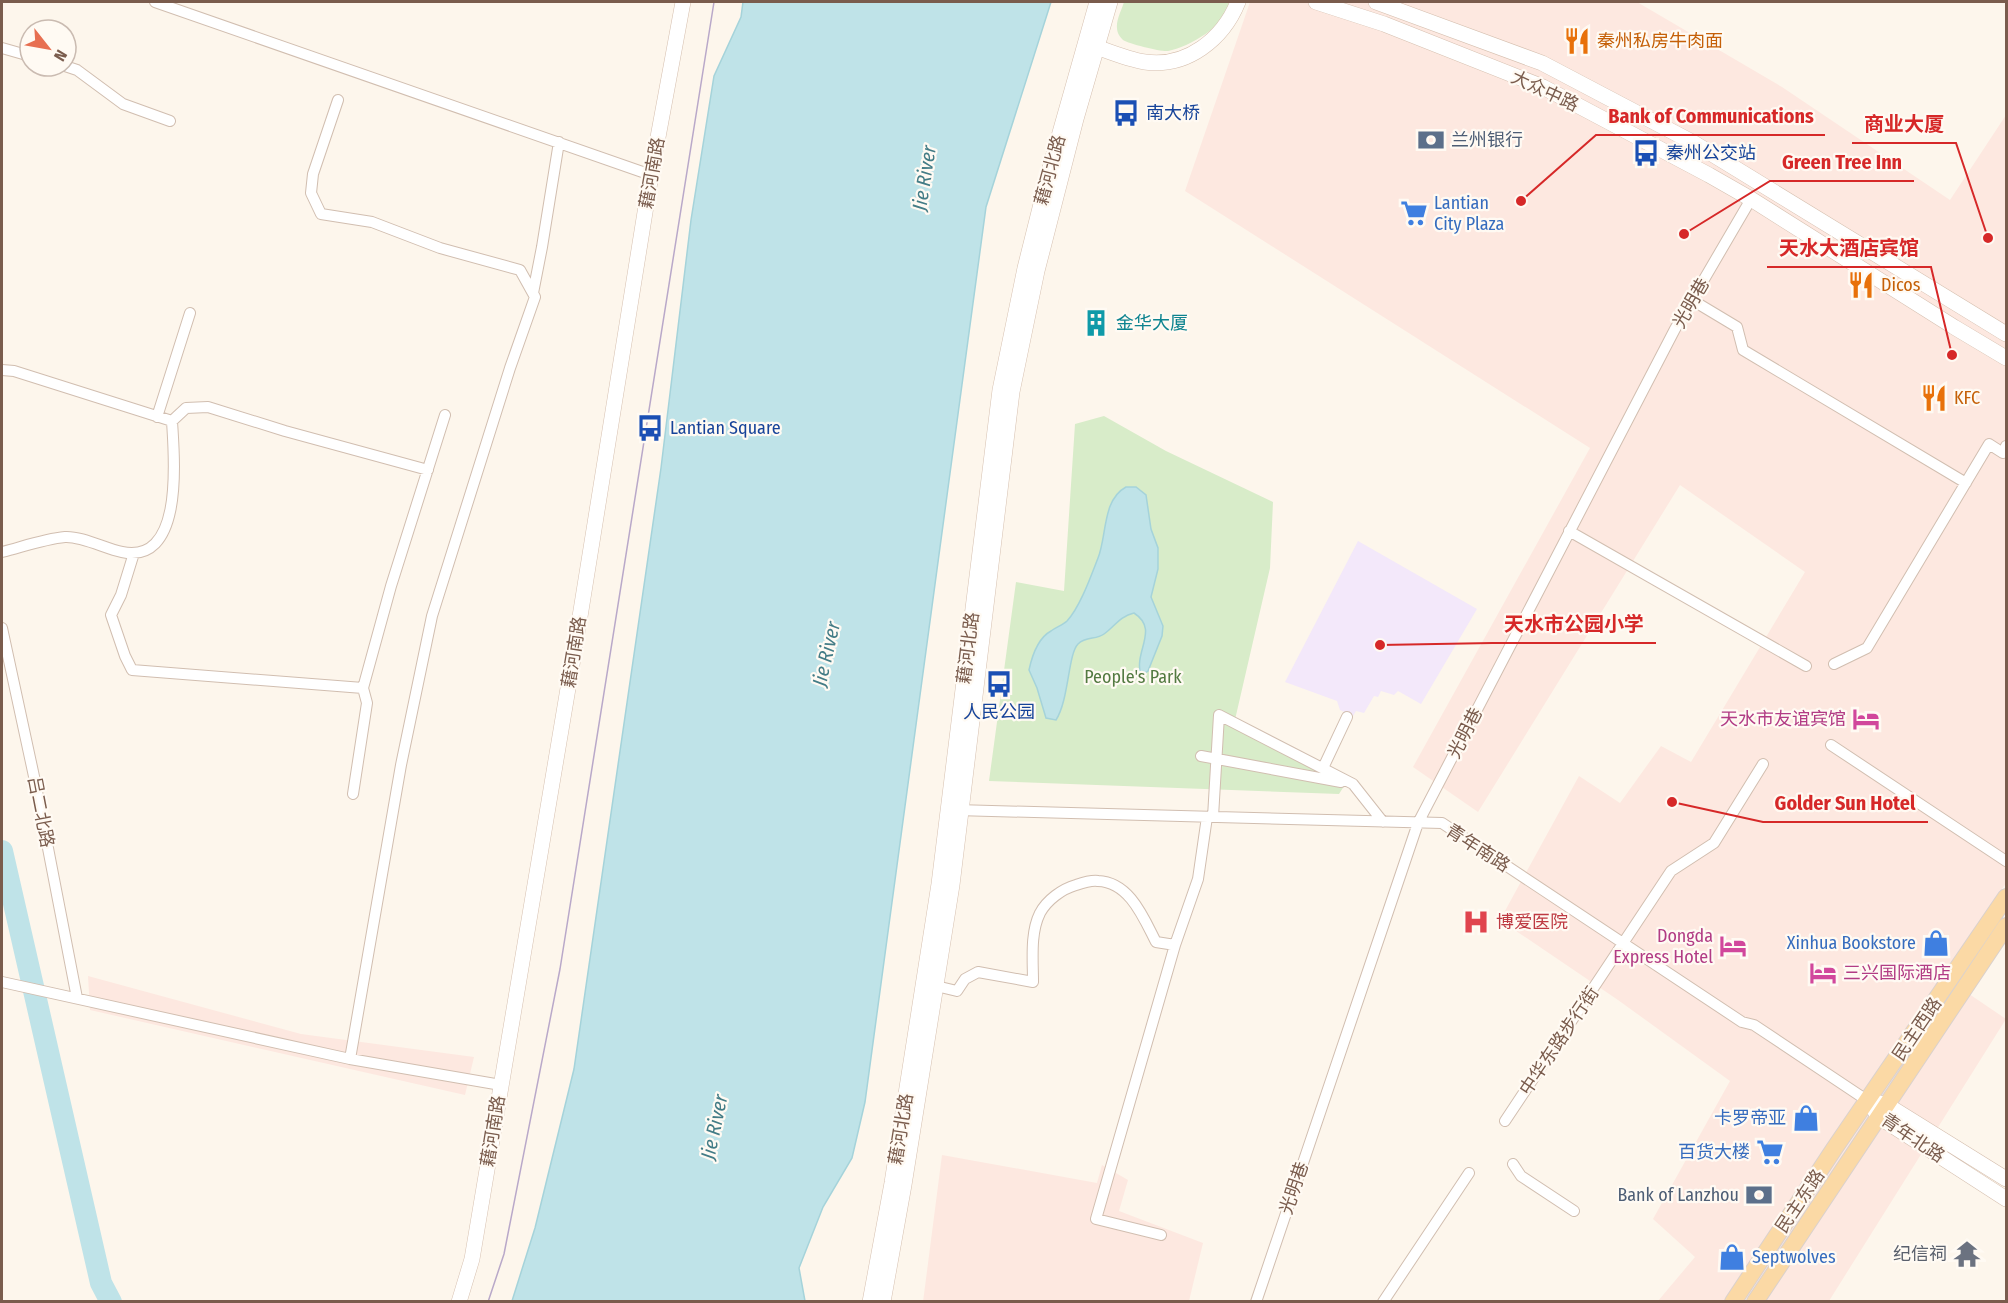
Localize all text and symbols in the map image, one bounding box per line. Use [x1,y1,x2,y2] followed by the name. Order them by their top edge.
[18,18,78,78] north arrow
[1562,26,1592,56] restaurant icon: 秦州私房牛肉面
[1597,30,1723,52] place label: 秦州私房牛肉面
[50,46,71,64] text: N
[1508,66,1582,116] street label: 大众中路
[1596,97,1825,135] callout: Bank of Communications
[1111,98,1141,128] bus stop icon: 南大桥
[1146,102,1200,124] place label: 南大桥
[1608,104,1814,128] text: Bank of Communications
[1852,105,1956,143] callout: 商业大厦
[1864,112,1944,136] text: 商业大厦
[1416,125,1446,155] bank icon: 兰州银行
[1451,129,1523,151] place label: 兰州银行
[1030,132,1070,208] street label: 藉河北路
[635,136,669,210] street label: 藉河南路
[1631,138,1661,168] bus stop icon: 秦州公交站
[1666,142,1756,164] place label: 秦州公交站
[907,143,941,213] water label: Jie River
[1770,143,1914,181] callout: Green Tree Inn
[1782,150,1902,174] text: Green Tree Inn
[1434,192,1504,235] place label: Lantian City Plaza
[1399,198,1429,228] supermarket icon: Lantian City Plaza
[1767,229,1931,267] callout: 天水大酒店宾馆
[1779,236,1919,260] text: 天水大酒店宾馆
[1846,270,1876,300] restaurant icon: Dicos
[1668,274,1714,332] street label: 光明巷
[1881,274,1921,296] place label: Dicos
[1081,308,1111,338] building icon: 金华大厦
[1116,312,1188,334] place label: 金华大厦
[1919,383,1949,413] restaurant icon: KFC
[1954,387,1980,409] place label: KFC
[635,413,665,443] bus stop icon: Lantian Square
[670,417,781,439] place label: Lantian Square
[1492,605,1656,643] callout: 天水市公园小学
[953,611,983,685] street label: 藉河北路
[1504,612,1644,636] text: 天水市公园小学
[558,615,590,689] street label: 藉河南路
[807,618,845,690] water label: Jie River
[1084,666,1182,688] park label: People's Park
[984,669,1014,699] bus stop icon: 人民公园
[963,701,1035,723] place label: 人民公园
[1443,704,1487,762] street label: 光明巷
[1851,704,1881,734] hotel icon: 天水市友谊宾馆
[1720,708,1846,730] place label: 天水市友谊宾馆
[23,775,59,849] street label: 吕二北路
[1763,784,1928,822] callout: Golder Sun Hotel
[1775,791,1916,815] text: Golder Sun Hotel
[1442,819,1514,877] street label: 青年南路
[1461,907,1491,937] hospital icon: 博爱医院
[1496,911,1568,933] place label: 博爱医院
[1613,925,1713,968] place label: Dongda Express Hotel
[1921,928,1951,958] shop icon: Xinhua Bookstore
[1718,931,1748,961] hotel icon: Dongda Express Hotel
[1787,932,1916,954] place label: Xinhua Bookstore
[1808,958,1838,988] hotel icon: 三兴国际酒店
[1843,962,1951,984] place label: 三兴国际酒店
[1515,983,1603,1099] street label: 中华东路步行街
[1888,993,1946,1065] street label: 民主西路
[695,1091,733,1163] water label: Jie River
[885,1092,917,1166] street label: 藉河北路
[477,1094,509,1168] street label: 藉河南路
[1791,1103,1821,1133] shop icon: 卡罗帝亚
[1714,1107,1786,1129] place label: 卡罗帝亚
[1877,1109,1949,1167] street label: 青年北路
[1755,1137,1785,1167] supermarket icon: 百货大楼
[1678,1141,1750,1163] place label: 百货大楼
[1275,1159,1313,1217] street label: 光明巷
[1771,1165,1829,1237] street label: 民主东路
[1744,1180,1774,1210] bank icon: Bank of Lanzhou
[1617,1184,1739,1206] place label: Bank of Lanzhou
[1952,1239,1982,1269] temple icon: 纪信祠
[1717,1242,1747,1272] shop icon: Septwolves
[1893,1243,1947,1265] place label: 纪信祠
[1752,1246,1836,1268] place label: Septwolves

